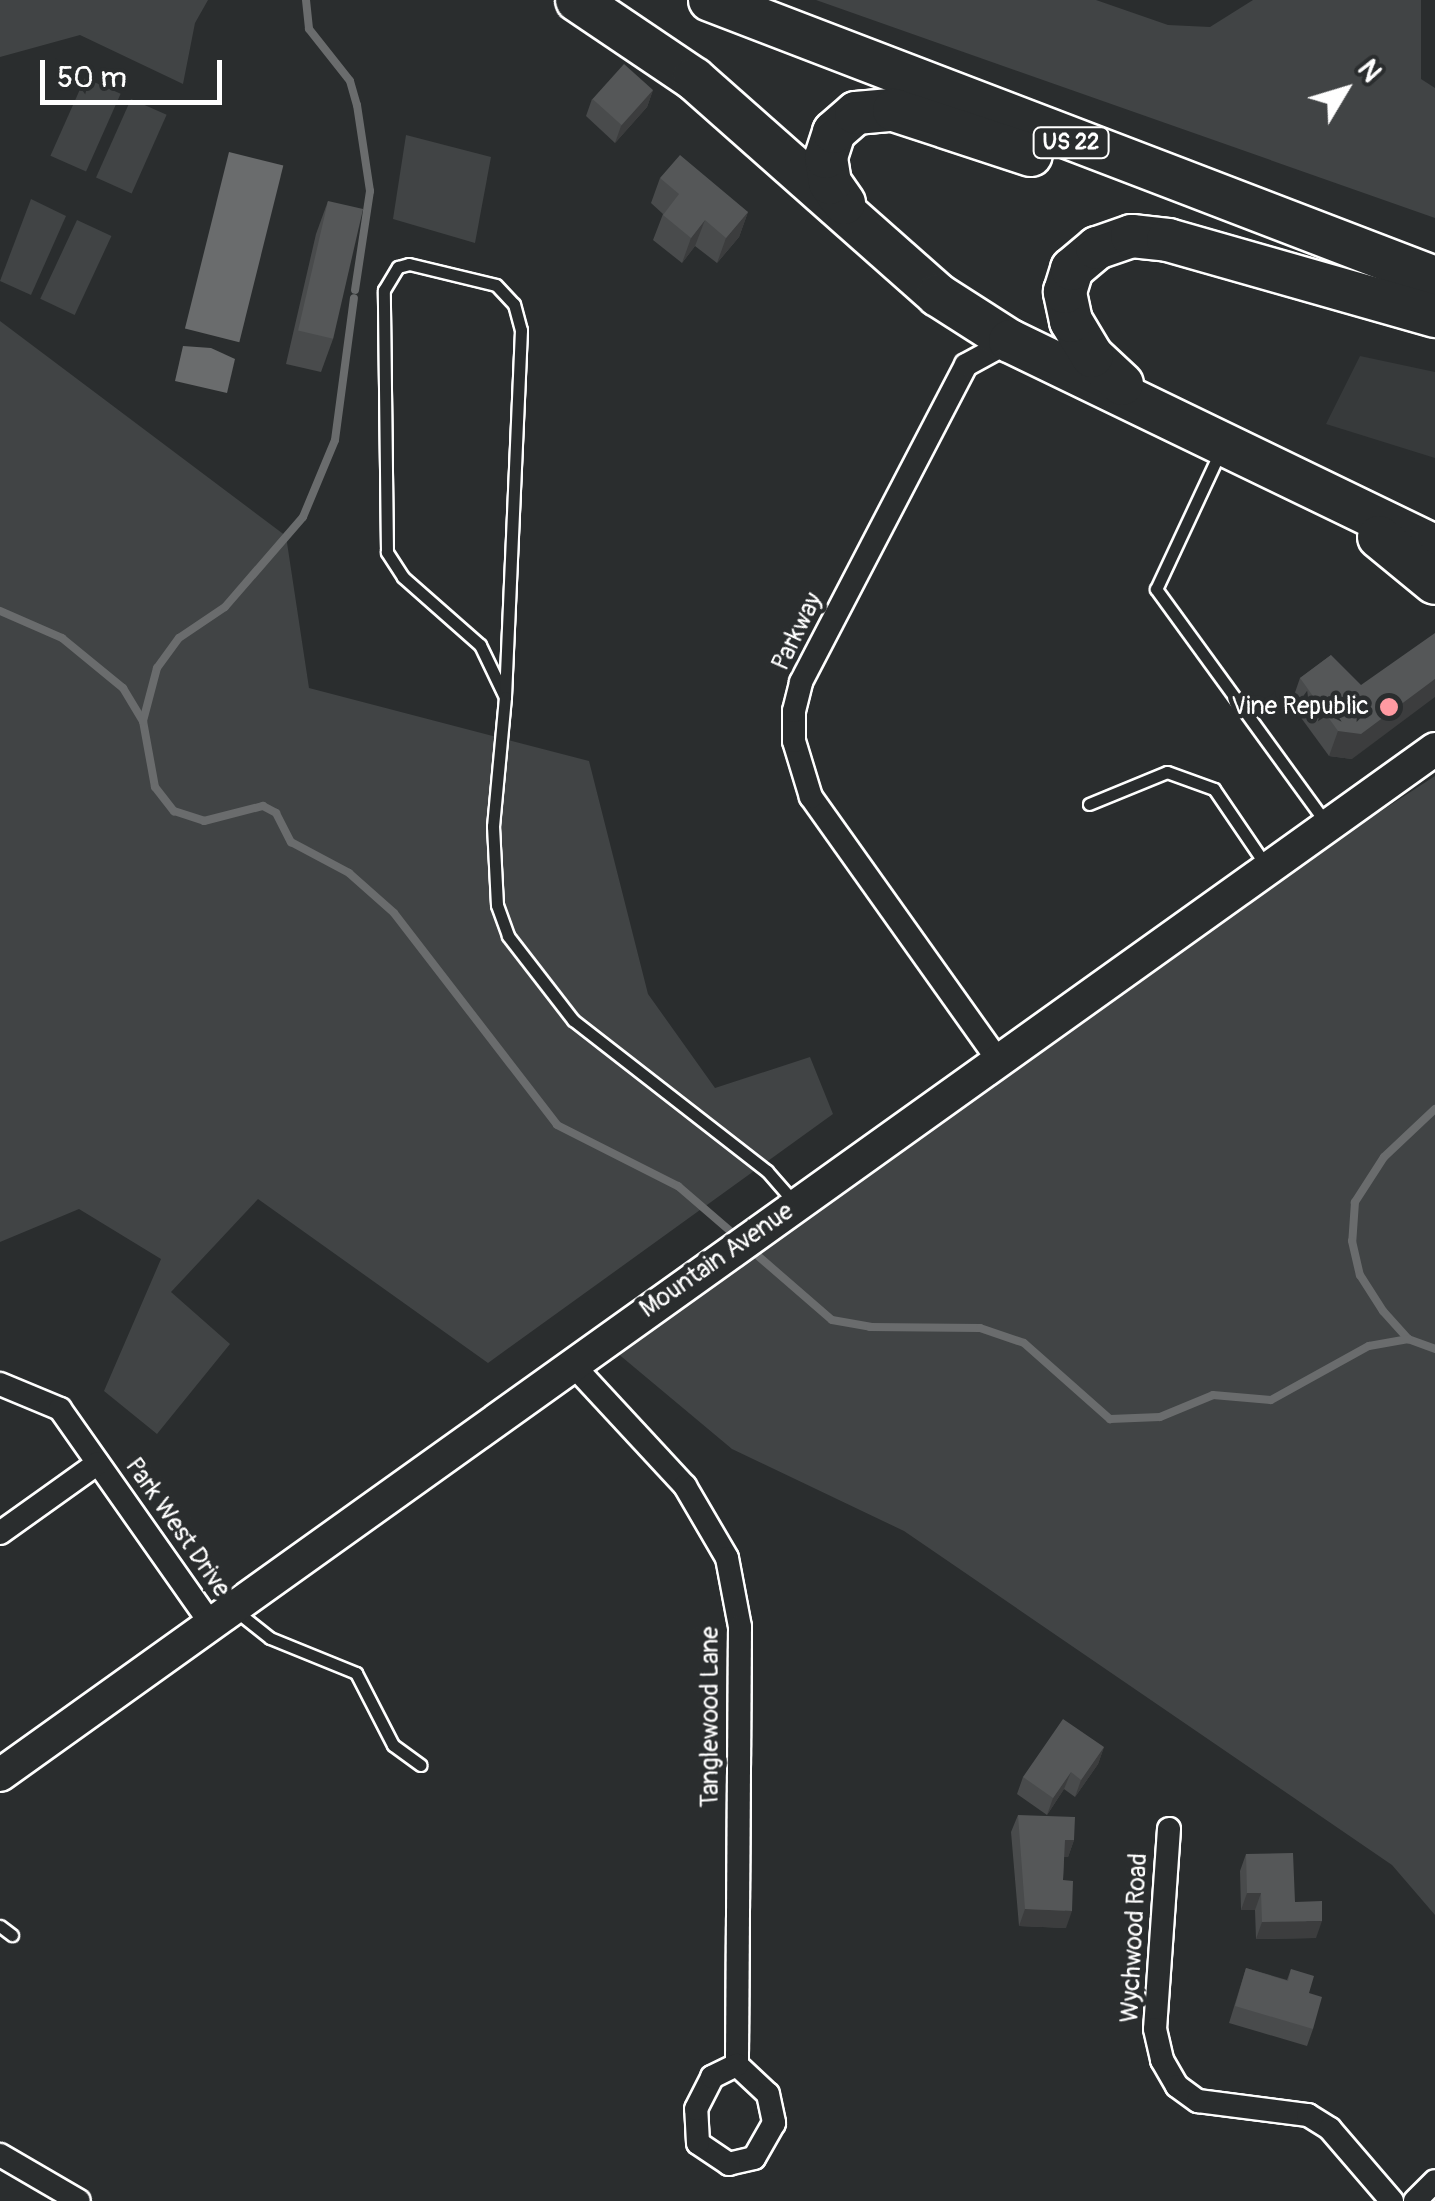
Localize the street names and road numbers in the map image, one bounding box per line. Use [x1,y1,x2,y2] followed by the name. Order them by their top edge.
[1031,126,1111,160] road number: US 22
[766,588,830,676] street label: Parkway
[635,1197,799,1325] street label: Mountain Avenue
[118,1453,236,1603] street label: Park West Drive
[696,1626,726,1808] street label: Tanglewood Lane
[1116,1853,1154,2023] street label: Wychwood Road

